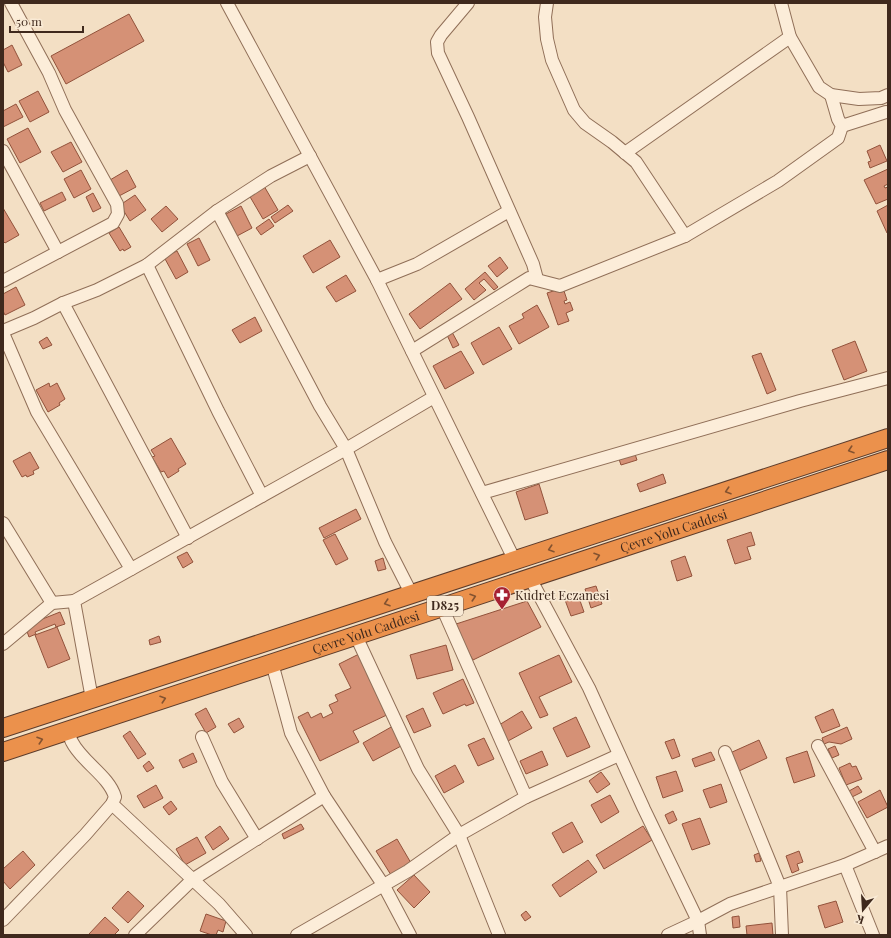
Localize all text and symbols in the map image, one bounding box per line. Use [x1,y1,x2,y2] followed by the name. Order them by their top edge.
[10,8,83,34] scale bar
[16,13,42,29] text: 50 m
[848,445,855,454] one-way arrow
[724,486,731,495] one-way arrow
[618,505,729,556] street label: Çevre Yolu Caddesi
[548,545,555,553] one-way arrow
[593,553,600,561] one-way arrow
[492,585,512,610] pharmacy icon: Kudret Eczanesi
[515,586,609,603] place label: Kudret Eczanesi
[469,593,476,602] one-way arrow
[427,596,463,616] road number: D825
[384,598,391,607] one-way arrow
[310,606,422,657] street label: Çevre Yolu Caddesi
[160,695,167,704] one-way arrow
[36,736,43,745] one-way arrow
[843,890,883,930] north arrow
[854,912,866,928] text: K

